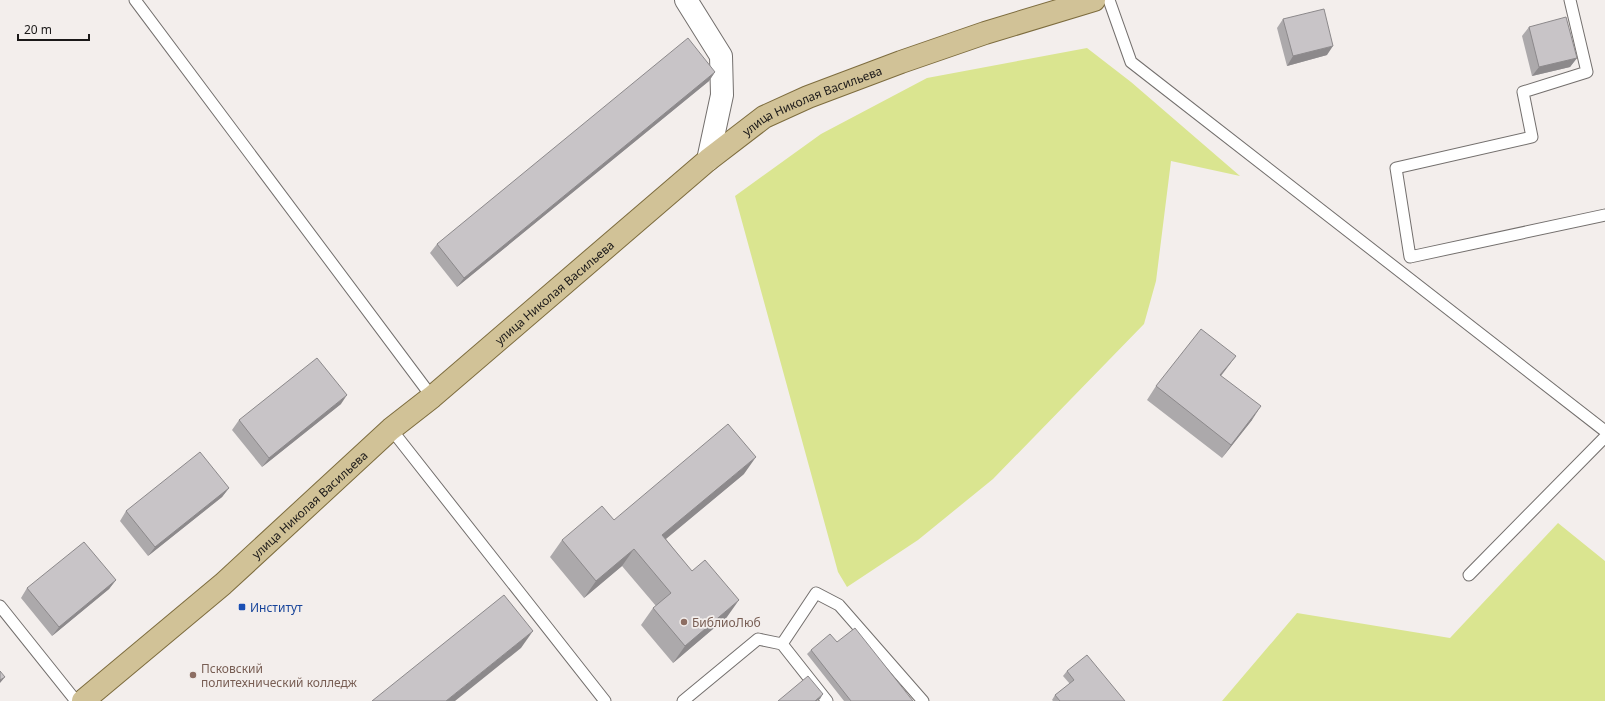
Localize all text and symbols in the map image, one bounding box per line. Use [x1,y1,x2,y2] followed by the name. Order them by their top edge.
[18,16,89,42] scale bar
[24,21,52,38] text: 20 m
[739,61,884,139] street label: улица Николая Васильева
[491,236,617,348] street label: улица Николая Васильева
[248,446,371,562] street label: улица Николая Васильева
[250,599,303,616] place label: Институт
[237,602,247,612] marker: Институт
[692,614,761,631] place label: БиблиоЛюб
[679,617,689,627] marker: БиблиоЛюб
[201,660,358,691] place label: Псковский политехнический колледж
[188,670,198,680] marker: Псковский политехнический колледж

